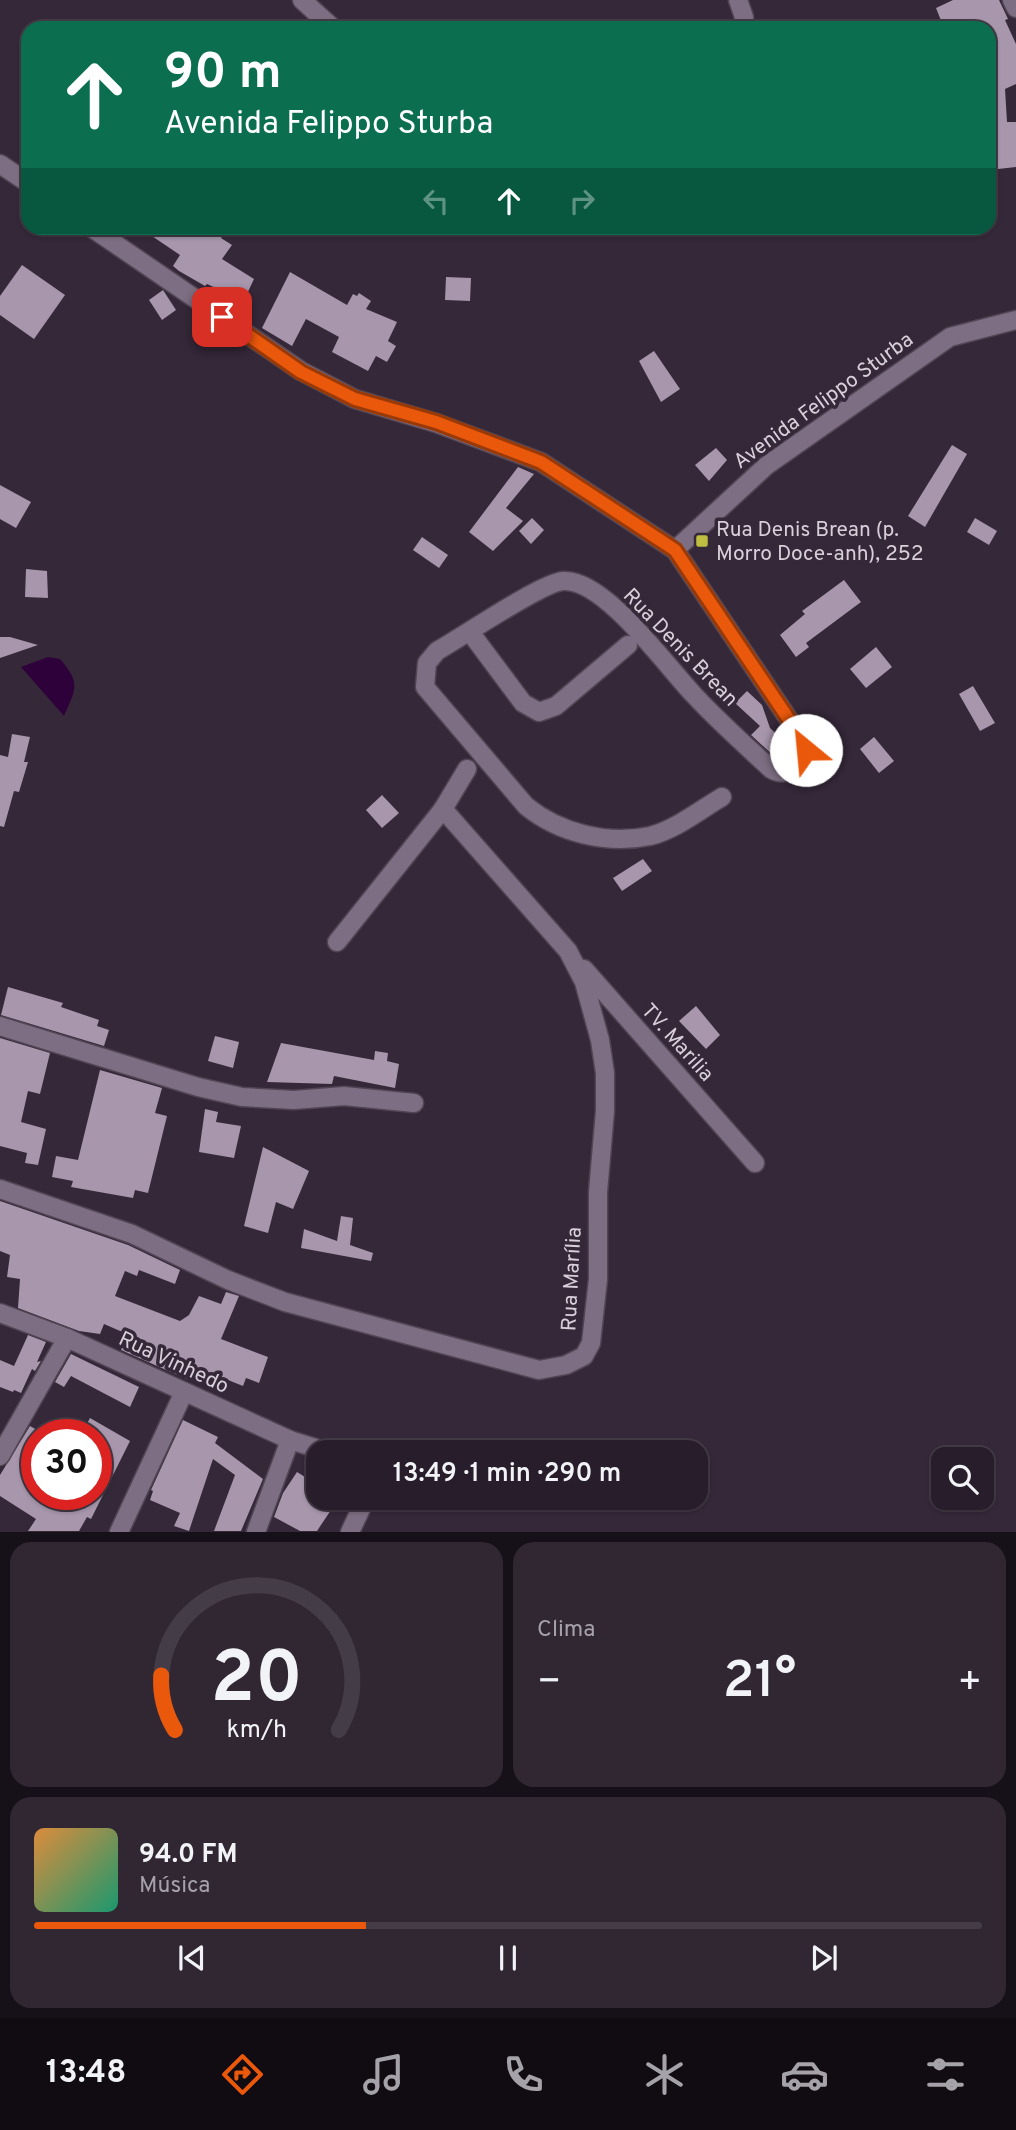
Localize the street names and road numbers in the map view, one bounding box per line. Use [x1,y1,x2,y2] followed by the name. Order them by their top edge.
[729,327,919,476] street label: Avenida Felippo Sturba
[616,583,743,713] street label: Rua Denis Brean
[635,998,719,1088] street label: TV. Marilia
[556,1226,589,1332] street label: Rua Marília
[114,1326,233,1401] street label: Rua Vinhedo

